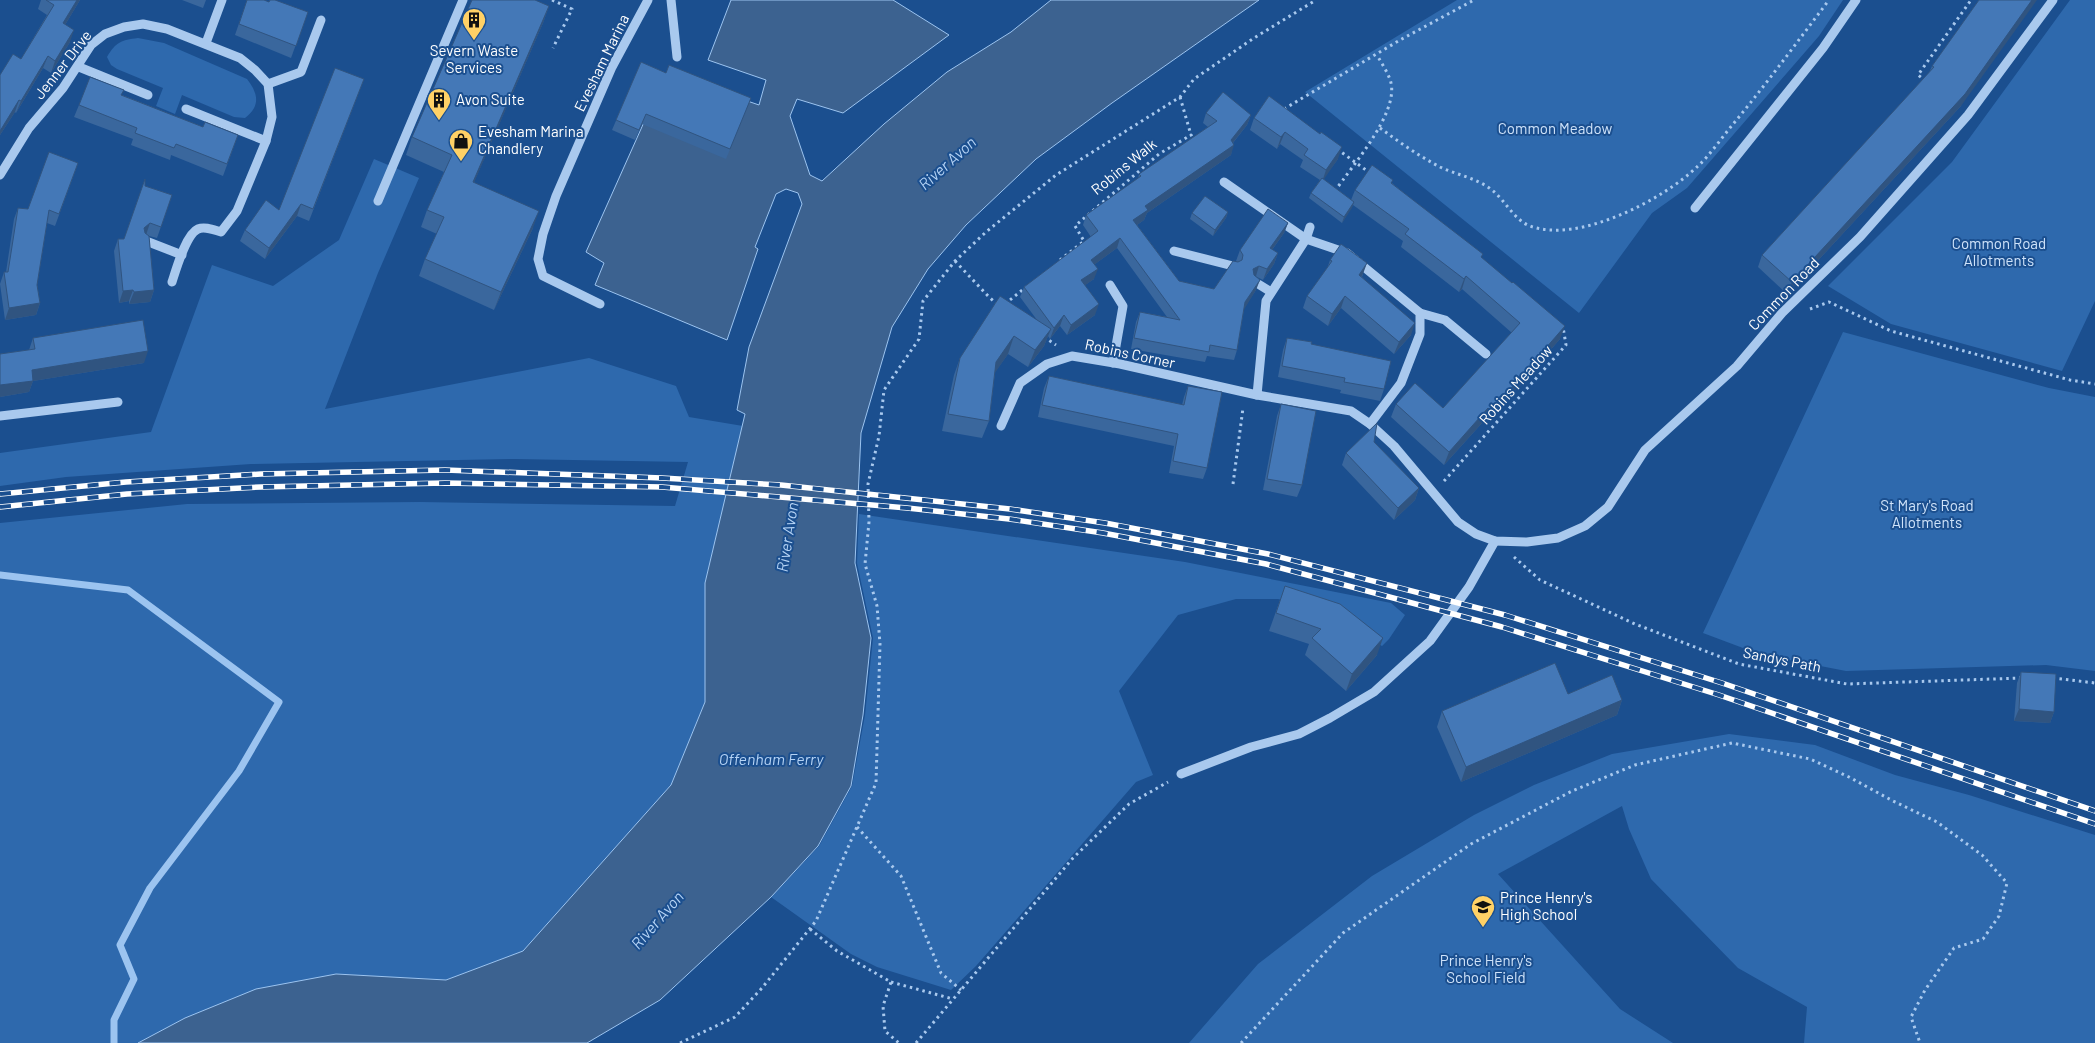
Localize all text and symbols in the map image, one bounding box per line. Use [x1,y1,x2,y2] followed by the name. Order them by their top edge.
[461,7,487,41] building icon: Severn Waste Services
[570,11,632,114] street label: Evesham Marina
[30,26,95,102] street label: Jenner Drive
[430,41,518,76] place label: Severn Waste Services
[426,87,452,121] building icon: Avon Suite
[456,90,525,108] place label: Avon Suite
[1498,119,1612,137] park label: Common Meadow
[478,122,584,157] place label: Evesham Marina Chandlery
[448,128,474,162] shop icon: Evesham Marina Chandlery
[914,132,979,193] water label: River Avon
[1087,134,1160,198] street label: Robins Walk
[1952,234,2046,269] park label: Common Road Allotments
[1744,253,1823,334] street label: Common Road
[1083,335,1177,371] street label: Robins Corner
[1475,341,1556,428] street label: Robins Meadow
[1880,496,1974,531] park label: St Mary's Road Allotments
[772,501,801,573] water label: River Avon
[1742,643,1823,675] street label: Sandys Path
[719,749,824,768] water label: Offenham Ferry
[626,887,687,953] water label: River Avon
[1500,888,1592,923] place label: Prince Henry's High School
[1470,894,1496,928] school or university icon: Prince Henry's High School
[1440,951,1532,986] park label: Prince Henry's School Field

